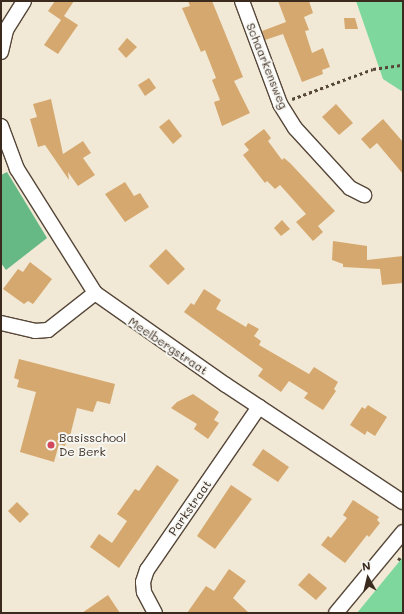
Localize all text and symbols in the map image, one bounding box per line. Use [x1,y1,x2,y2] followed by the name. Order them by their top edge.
[243,21,291,111] street label: Schaarkensweg
[125,314,211,378] street label: Meelbergstraat
[59,431,126,459] place label: Basisschool De Berk
[46,440,56,450] marker: Basisschool De Berk
[166,477,214,539] street label: Parkstraat
[348,558,388,598] north arrow
[361,558,371,574] text: N

